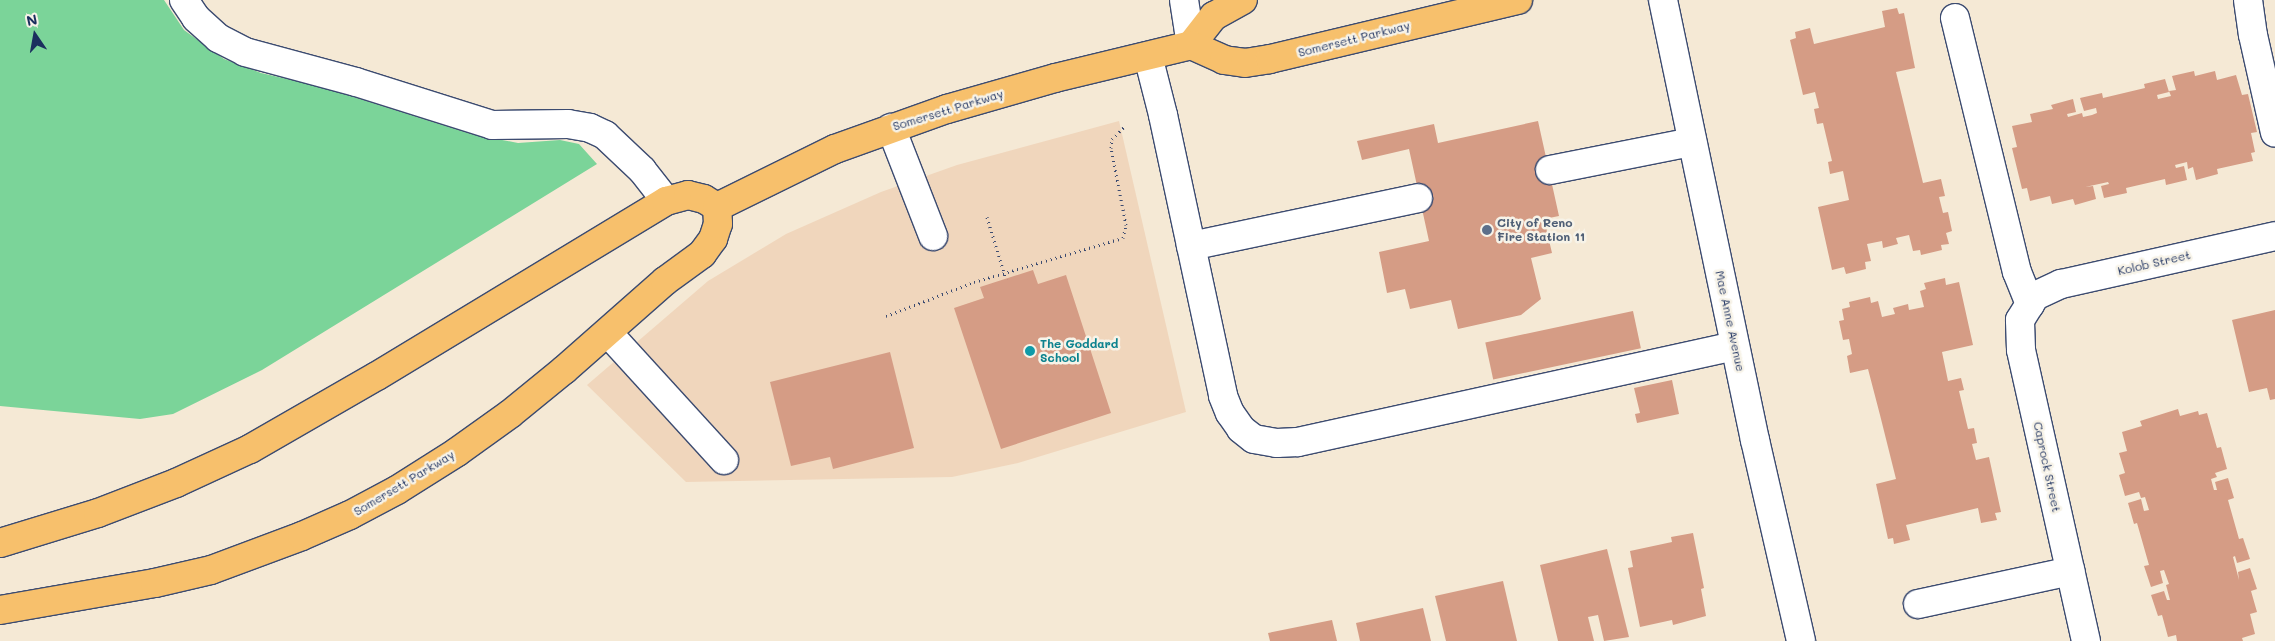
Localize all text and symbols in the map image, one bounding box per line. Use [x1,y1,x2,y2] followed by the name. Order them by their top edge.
[25,9,39,30] text: N
[10,10,60,60] north arrow
[1297,18,1411,60] street label: Somersett Parkway
[891,86,1005,134] street label: Somersett Parkway
[1497,216,1585,244] place label: City of Reno Fire Station 11
[1481,224,1493,236] marker: City of Reno Fire Station 11
[2116,248,2192,278] street label: Kolob Street
[1712,269,1748,373] street label: Mae Anne Avenue
[1040,337,1118,365] place label: The Goddard School
[1024,345,1036,357] marker: The Goddard School
[2030,420,2064,514] street label: Caprock Street
[351,447,457,519] street label: Somersett Parkway

